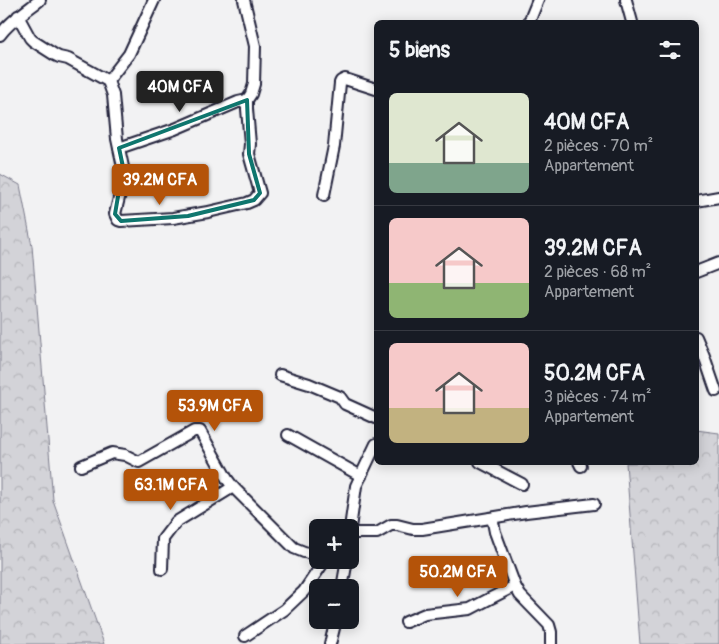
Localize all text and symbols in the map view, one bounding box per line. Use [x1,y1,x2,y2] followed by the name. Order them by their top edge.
[656,36,684,64] icon: filters
[389,37,450,64] text: 5 biens
[134,70,226,113] pin: 40M CFA
[147,77,213,97] text: 40M CFA
[544,109,629,136] text: 40M CFA
[429,113,489,173] icon: home
[544,136,653,156] text: 2 pièces · 70 m²
[544,156,634,176] text: Appartement
[103,164,217,206] pin: 39.2M CFA
[123,170,197,190] text: 39.2M CFA
[544,235,642,262] text: 39.2M CFA
[429,238,489,298] icon: home
[544,262,651,282] text: 2 pièces · 68 m²
[544,282,634,302] text: Appartement
[544,360,645,387] text: 50.2M CFA
[429,363,489,423] icon: home
[544,387,652,407] text: 3 pièces · 74 m²
[158,390,272,432] pin: 53.9M CFA
[178,396,252,416] text: 53.9M CFA
[544,407,634,427] text: Appartement
[114,468,228,511] pin: 63.1M CFA
[135,475,207,495] text: 63.1M CFA
[309,519,359,629] map controls
[309,519,359,569] button: +
[401,556,515,598] pin: 50.2M CFA
[420,562,496,582] text: 50.2M CFA
[309,579,359,629] button: −

